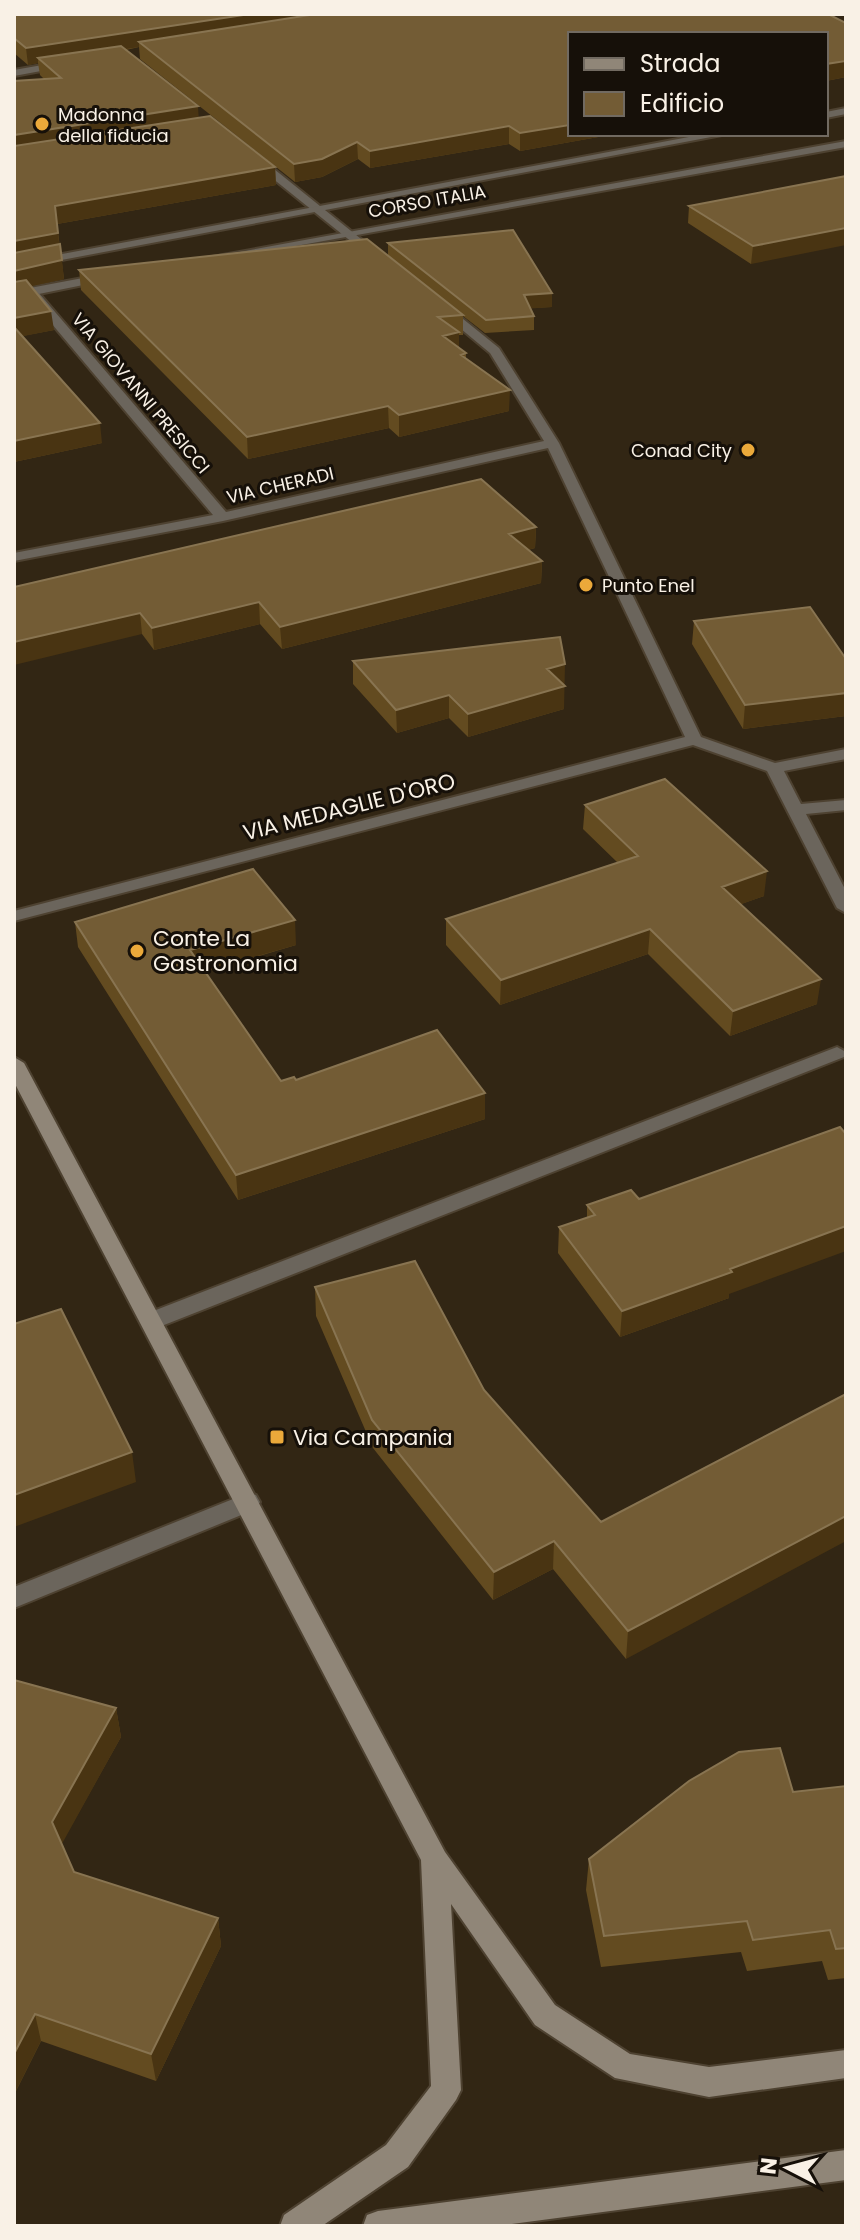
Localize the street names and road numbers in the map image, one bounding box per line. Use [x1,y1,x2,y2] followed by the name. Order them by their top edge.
[366,178,488,224] street label: CORSO ITALIA
[66,307,216,479] street label: VIA GIOVANNI PRESICCI
[224,461,336,509] street label: VIA CHERADI
[240,766,458,848] street label: VIA MEDAGLIE D'ORO

